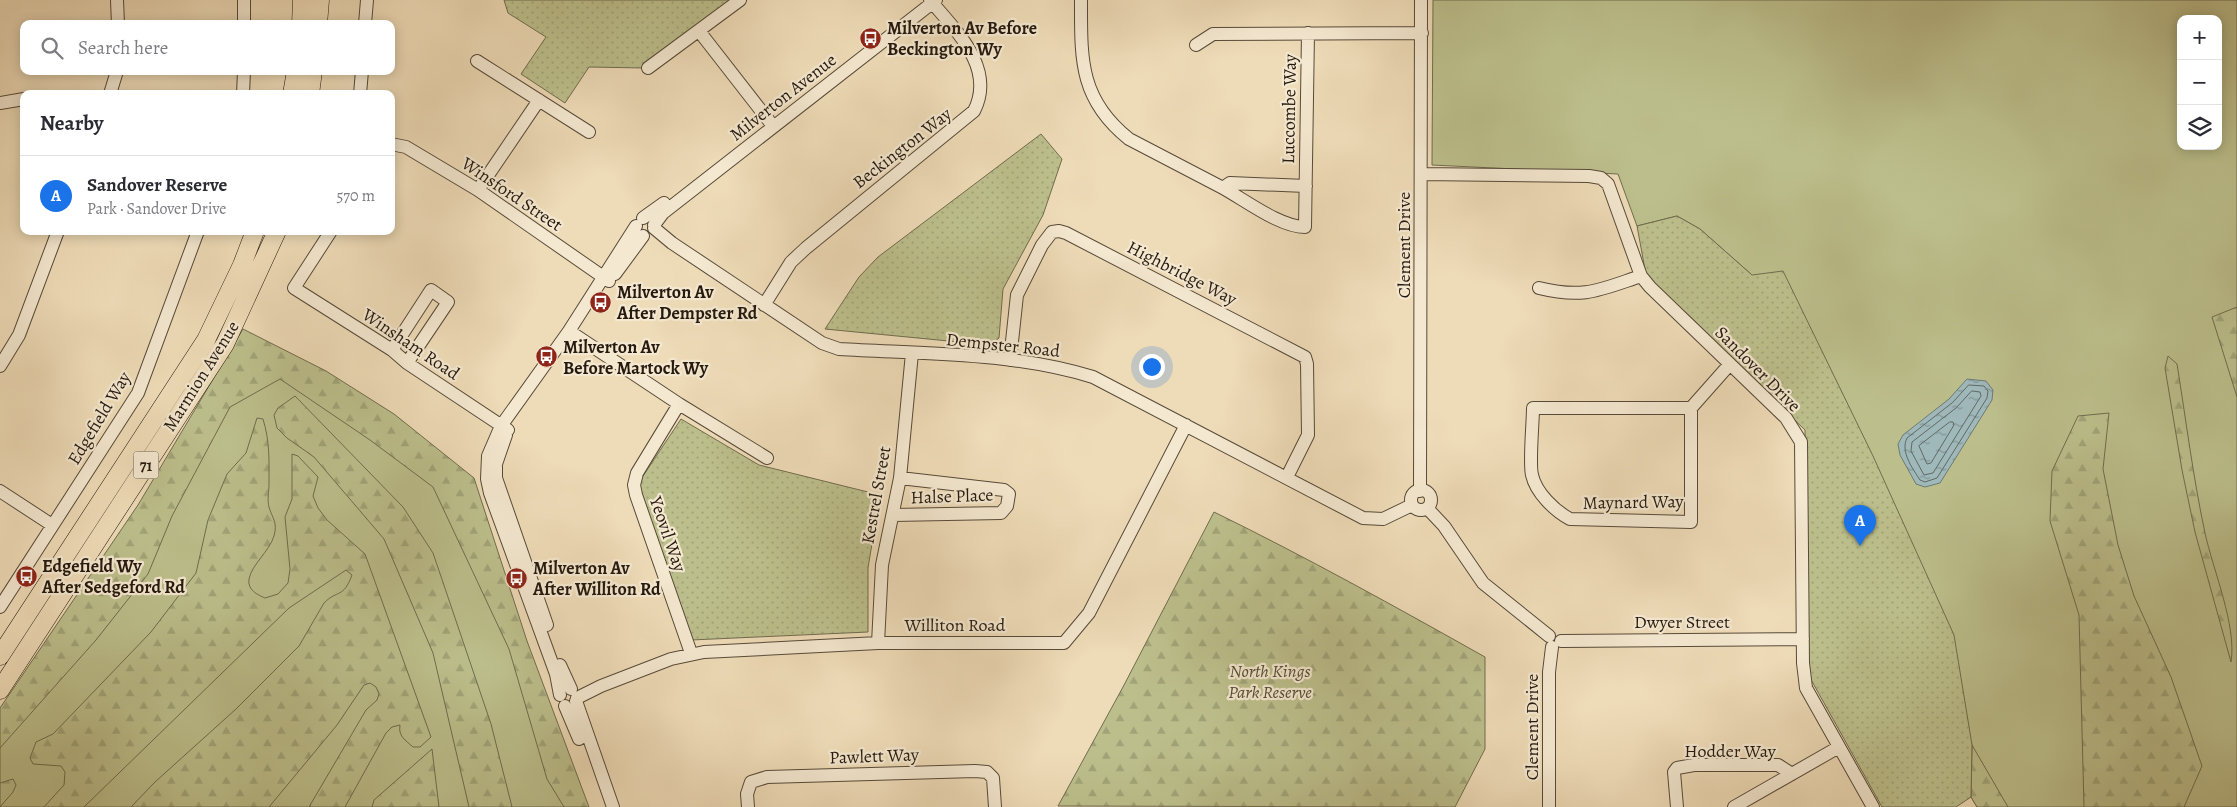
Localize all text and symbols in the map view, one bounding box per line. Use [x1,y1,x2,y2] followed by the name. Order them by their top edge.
[2177,15,2222,150] map controls
[2177,15,2222,60] button: +
[887,16,1037,61] place label: Milverton Av Before Beckington Wy
[20,20,395,75] search box
[859,26,883,50] bus stop icon: Milverton Av Before Beckington Wy
[38,34,66,62] icon: search
[78,35,168,61] text: Search here
[725,48,841,146] street label: Milverton Avenue
[1276,53,1302,164] street label: Luccombe Way
[2177,60,2222,105] button: −
[848,101,957,194] street label: Beckington Way
[2177,105,2222,150] button: layers
[40,109,103,137] text: Nearby
[456,151,567,237] street label: Winsford Street
[87,172,227,198] text: Sandover Reserve
[51,185,61,207] text: A
[336,185,375,207] text: 570 m
[1392,192,1416,298] street label: Clement Drive
[87,198,226,220] text: Park · Sandover Drive
[1123,235,1242,311] street label: Highbridge Way
[616,280,758,325] place label: Milverton Av After Dempster Rd
[589,290,613,314] bus stop icon: Milverton Av After Dempster Rd
[357,302,465,386] street label: Winsham Road
[157,316,245,436] street label: Marmion Avenue
[1710,321,1806,417] street label: Sandover Drive
[945,327,1061,363] street label: Dempster Road
[563,335,709,380] place label: Milverton Av Before Martock Wy
[535,345,559,369] bus stop icon: Milverton Av Before Martock Wy
[1139,354,1165,380] your location
[62,366,137,469] street label: Edgefield Way
[856,444,896,546] street label: Kestrel Street
[134,452,158,478] road number: 71
[910,483,994,509] street label: Halse Place
[1582,489,1685,515] street label: Maynard Way
[644,492,692,576] street label: Yeovil Way
[1844,505,1876,546] pin: A
[41,554,185,599] place label: Edgefield Wy After Sedgeford Rd
[532,556,661,601] place label: Milverton Av After Williton Rd
[14,564,38,588] bus stop icon: Edgefield Wy After Sedgeford Rd
[505,566,529,590] bus stop icon: Milverton Av After Williton Rd
[1634,610,1730,634] street label: Dwyer Street
[904,613,1006,637] street label: Williton Road
[1228,659,1312,704] park label: North Kings Park Reserve
[1520,674,1544,780] street label: Clement Drive
[1684,739,1777,763] street label: Hodder Way
[829,742,920,770] street label: Pawlett Way

